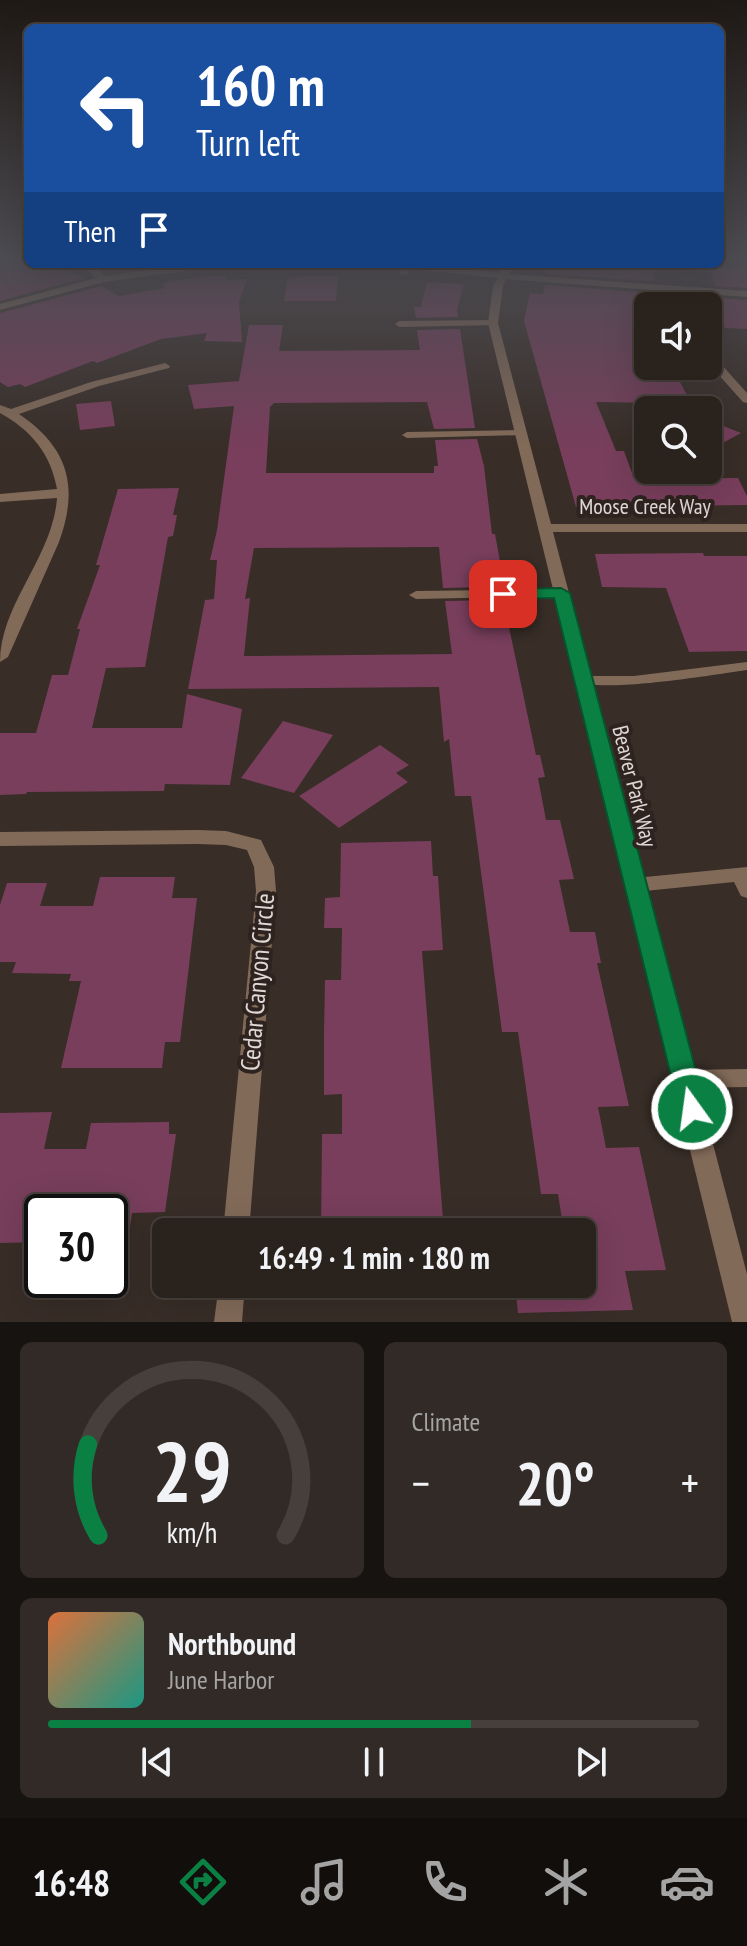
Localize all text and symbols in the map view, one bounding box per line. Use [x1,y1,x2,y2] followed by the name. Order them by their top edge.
[196,49,325,121] text: 160 m
[64,56,168,160] icon: left
[196,119,300,166] text: Turn left
[132,208,176,252] icon: arrive
[64,211,116,250] text: Then
[634,292,722,484] map controls
[634,292,722,380] button: sound
[634,396,722,484] button: search
[579,492,711,520] street label: Moose Creek Way
[469,560,537,628] pin
[481,572,525,616] icon: arrive
[606,722,664,850] street label: Beaver Park Way
[233,892,281,1072] street label: Cedar Canyon Circle
[650,1067,734,1151] position arrow
[24,1194,128,1298] speed limit sign: 30
[258,1238,490,1277] text: 16:49 · 1 min · 180 m
[412,1405,480,1438] text: Climate
[152,1417,232,1525] text: 29
[516,1444,595,1522] text: 20°
[412,1454,430,1511] text: −
[681,1454,699,1511] text: +
[166,1514,217,1551] text: km/h
[168,1624,296,1663] text: Northbound
[168,1663,274,1696] text: June Harbor
[135,1740,179,1784] icon: previous
[352,1740,396,1784] icon: pause
[569,1740,613,1784] icon: next
[175,1854,231,1910] icon: directions
[296,1854,352,1910] icon: music
[417,1854,473,1910] icon: phone
[538,1854,594,1910] icon: climate
[659,1854,715,1910] icon: car
[32,1859,110,1906] text: 16:48

